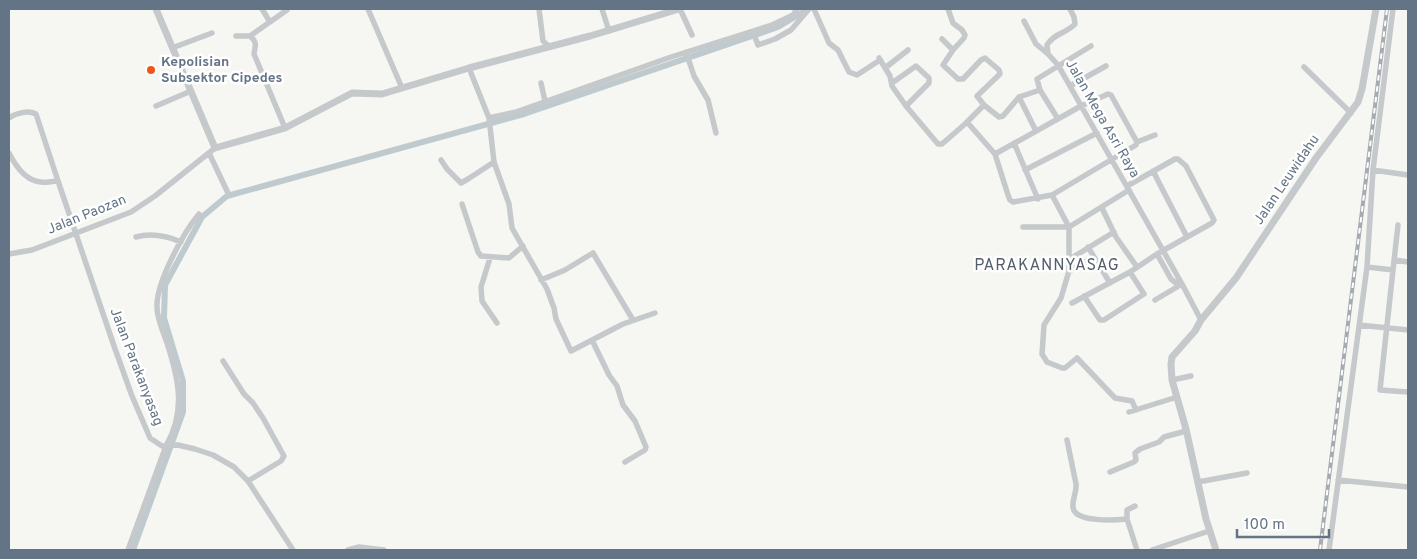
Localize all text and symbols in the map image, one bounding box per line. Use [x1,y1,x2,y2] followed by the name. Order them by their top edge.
[161,54,283,87] place label: Kepolisian Subsektor Cipedes
[1061,57,1143,181] street label: Jalan Mega Asri Raya
[145,64,157,76] marker: Kepolisian Subsektor Cipedes
[1251,132,1323,228] street label: Jalan Leuwidahu
[45,191,129,239] street label: Jalan Paozan
[974,256,1120,276] district label: PARAKANNYASAG
[106,306,166,428] street label: Jalan Parakanyasag
[1237,506,1330,538] scale bar
[1244,516,1285,535] text: 100 m

